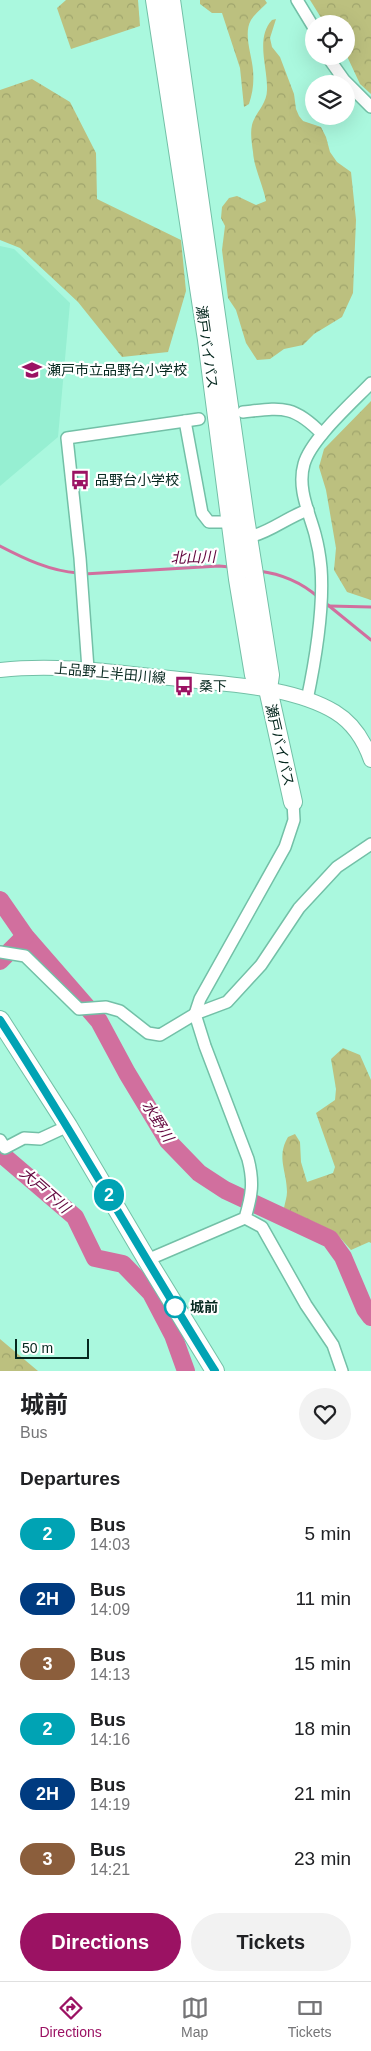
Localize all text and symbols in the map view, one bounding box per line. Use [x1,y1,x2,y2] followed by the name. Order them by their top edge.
[305,15,355,125] map controls
[305,15,355,65] button: locate
[305,75,355,125] button: layers
[193,304,221,390] street label: 瀬戸バイパス
[21,359,43,381] school or university icon: 瀬戸市立品野台小学校
[47,362,187,378] place label: 瀬戸市立品野台小学校
[69,469,91,491] bus stop icon: 品野台小学校
[95,472,179,488] place label: 品野台小学校
[170,548,218,566] water label: 北山川
[54,660,166,686] street label: 上品野上半田川線
[173,675,195,697] bus stop icon: 桑下
[199,678,227,694] place label: 桑下
[263,702,297,788] street label: 瀬戸バイパス
[139,1097,178,1146] water label: 水野川
[17,1164,75,1217] water label: 大戸下川
[93,1179,125,1211] line badge: 2
[104,1185,114,1205] text: 2
[164,1296,186,1318] marker: 城前
[190,1299,218,1315] place label: 城前
[15,1336,89,1359] scale bar
[22,1340,53,1356] text: 50 m
[299,1388,351,1440] button: heart
[20,1391,68,1418] text: 城前
[20,1424,48,1441] text: Bus
[20,1468,120,1489] text: Departures
[90,1514,126,1535] text: Bus
[305,1523,351,1544] text: 5 min
[42,1524,53,1544] text: 2
[90,1536,130,1553] text: 14:03
[90,1579,126,1600] text: Bus
[295,1588,351,1609] text: 11 min
[36,1589,59,1609] text: 2H
[90,1601,130,1618] text: 14:09
[90,1644,126,1665] text: Bus
[294,1653,351,1674] text: 15 min
[42,1654,53,1674] text: 3
[90,1666,130,1683] text: 14:13
[90,1709,126,1730] text: Bus
[294,1718,351,1739] text: 18 min
[42,1719,53,1739] text: 2
[90,1731,130,1748] text: 14:16
[90,1774,126,1795] text: Bus
[294,1783,351,1804] text: 21 min
[36,1784,59,1804] text: 2H
[90,1796,130,1813] text: 14:19
[90,1839,126,1860] text: Bus
[294,1848,351,1869] text: 23 min
[42,1849,53,1869] text: 3
[90,1861,130,1878] text: 14:21
[20,1913,181,1971] button: Directions
[191,1913,351,1971] button: Tickets
[39,1994,102,2040] tab: Directions
[181,1994,209,2040] tab: Map
[288,1994,332,2040] tab: Tickets

